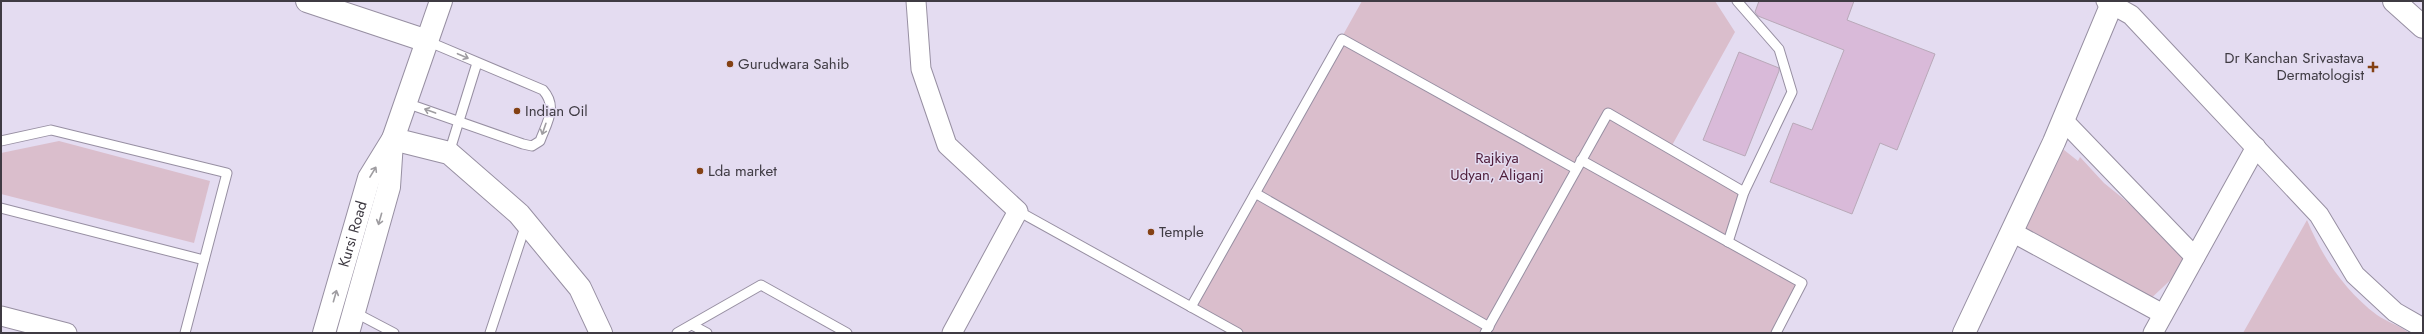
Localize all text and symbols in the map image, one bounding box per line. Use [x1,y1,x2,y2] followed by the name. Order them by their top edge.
[2224,47,2364,86] place label: Dr Kanchan Srivastava Dermatologist
[456,53,468,61] one-way arrow
[738,53,850,75] place label: Gurudwara Sahib
[725,59,735,69] marker: Gurudwara Sahib
[2367,61,2379,73] marker: Dr Kanchan Srivastava Dermatologist
[525,100,588,122] place label: Indian Oil
[512,106,522,116] marker: Indian Oil
[424,107,436,115] one-way arrow
[540,123,547,136] one-way arrow
[1450,147,1544,186] park label: Rajkiya Udyan, Aliganj
[708,160,777,182] place label: Lda market
[695,166,705,176] marker: Lda market
[369,167,377,178] one-way arrow
[333,198,373,270] street label: Kursi Road
[376,212,383,225] one-way arrow
[1159,221,1204,243] place label: Temple
[1146,227,1156,237] marker: Temple
[331,289,339,302] one-way arrow

